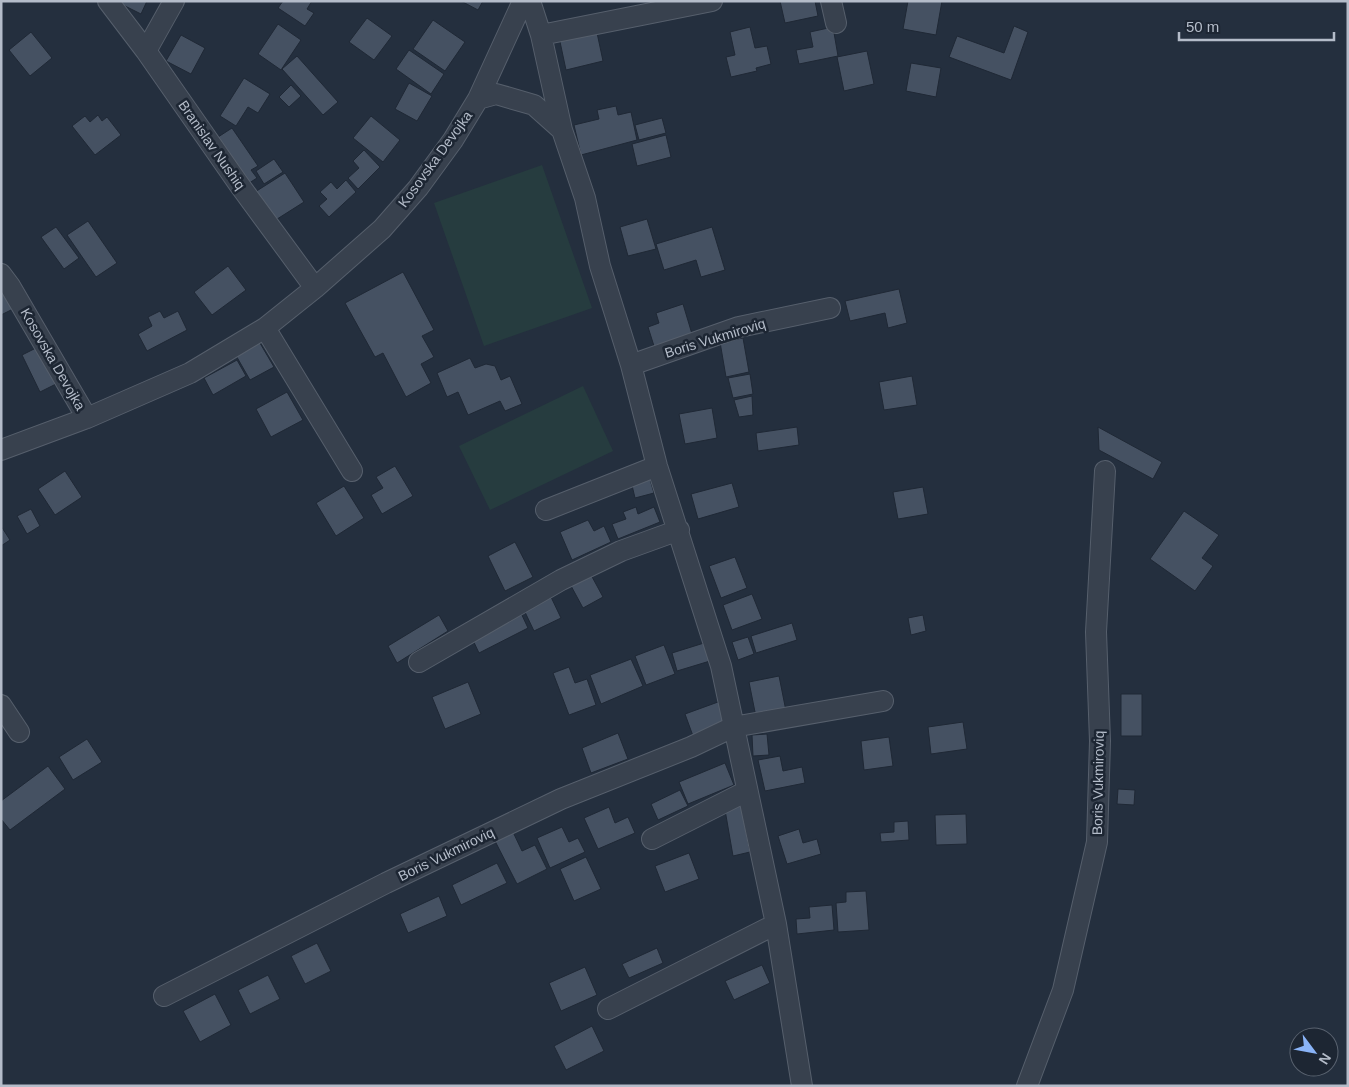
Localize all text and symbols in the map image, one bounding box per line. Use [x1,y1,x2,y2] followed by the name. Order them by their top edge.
[1179,10,1334,42] scale bar
[1186,18,1219,35] text: 50 m
[175,97,249,193] street label: Branislav Nushiq
[395,108,475,210] street label: Kosovska Devojka
[17,305,89,413] street label: Kosovska Devojka
[663,315,767,361] street label: Boris Vukmiroviq
[1089,731,1107,835] street label: Boris Vukmiroviq
[396,824,496,884] street label: Boris Vukmiroviq
[1289,1027,1339,1077] north arrow
[1316,1050,1334,1067] text: N

